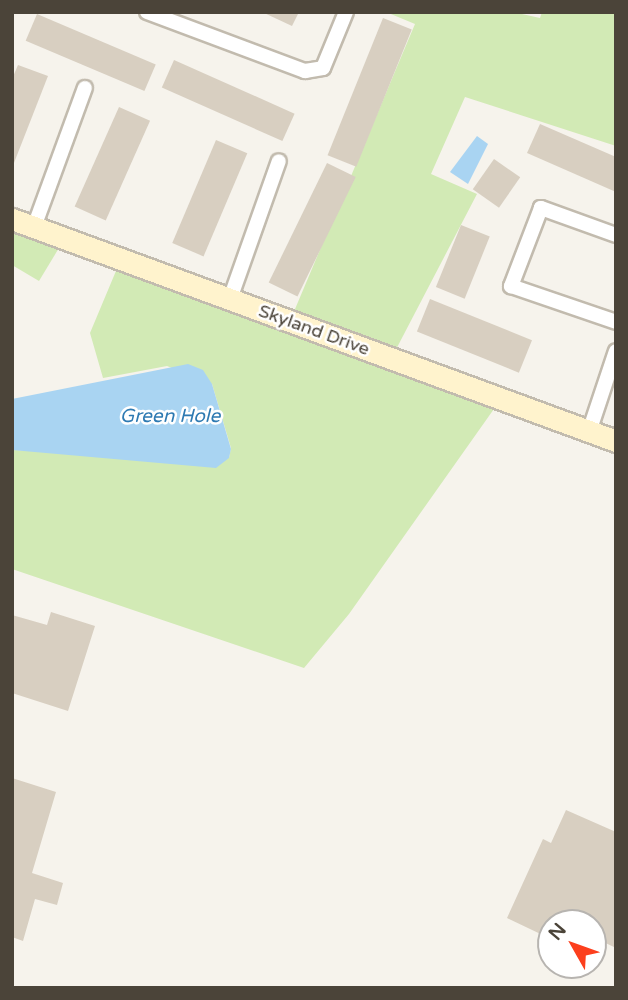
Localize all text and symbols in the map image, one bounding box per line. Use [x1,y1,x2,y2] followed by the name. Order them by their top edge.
[256,300,372,360] street label: Skyland Drive
[120,406,220,428] water label: Green Hole
[537,909,607,979] north arrow
[544,919,571,945] text: N

